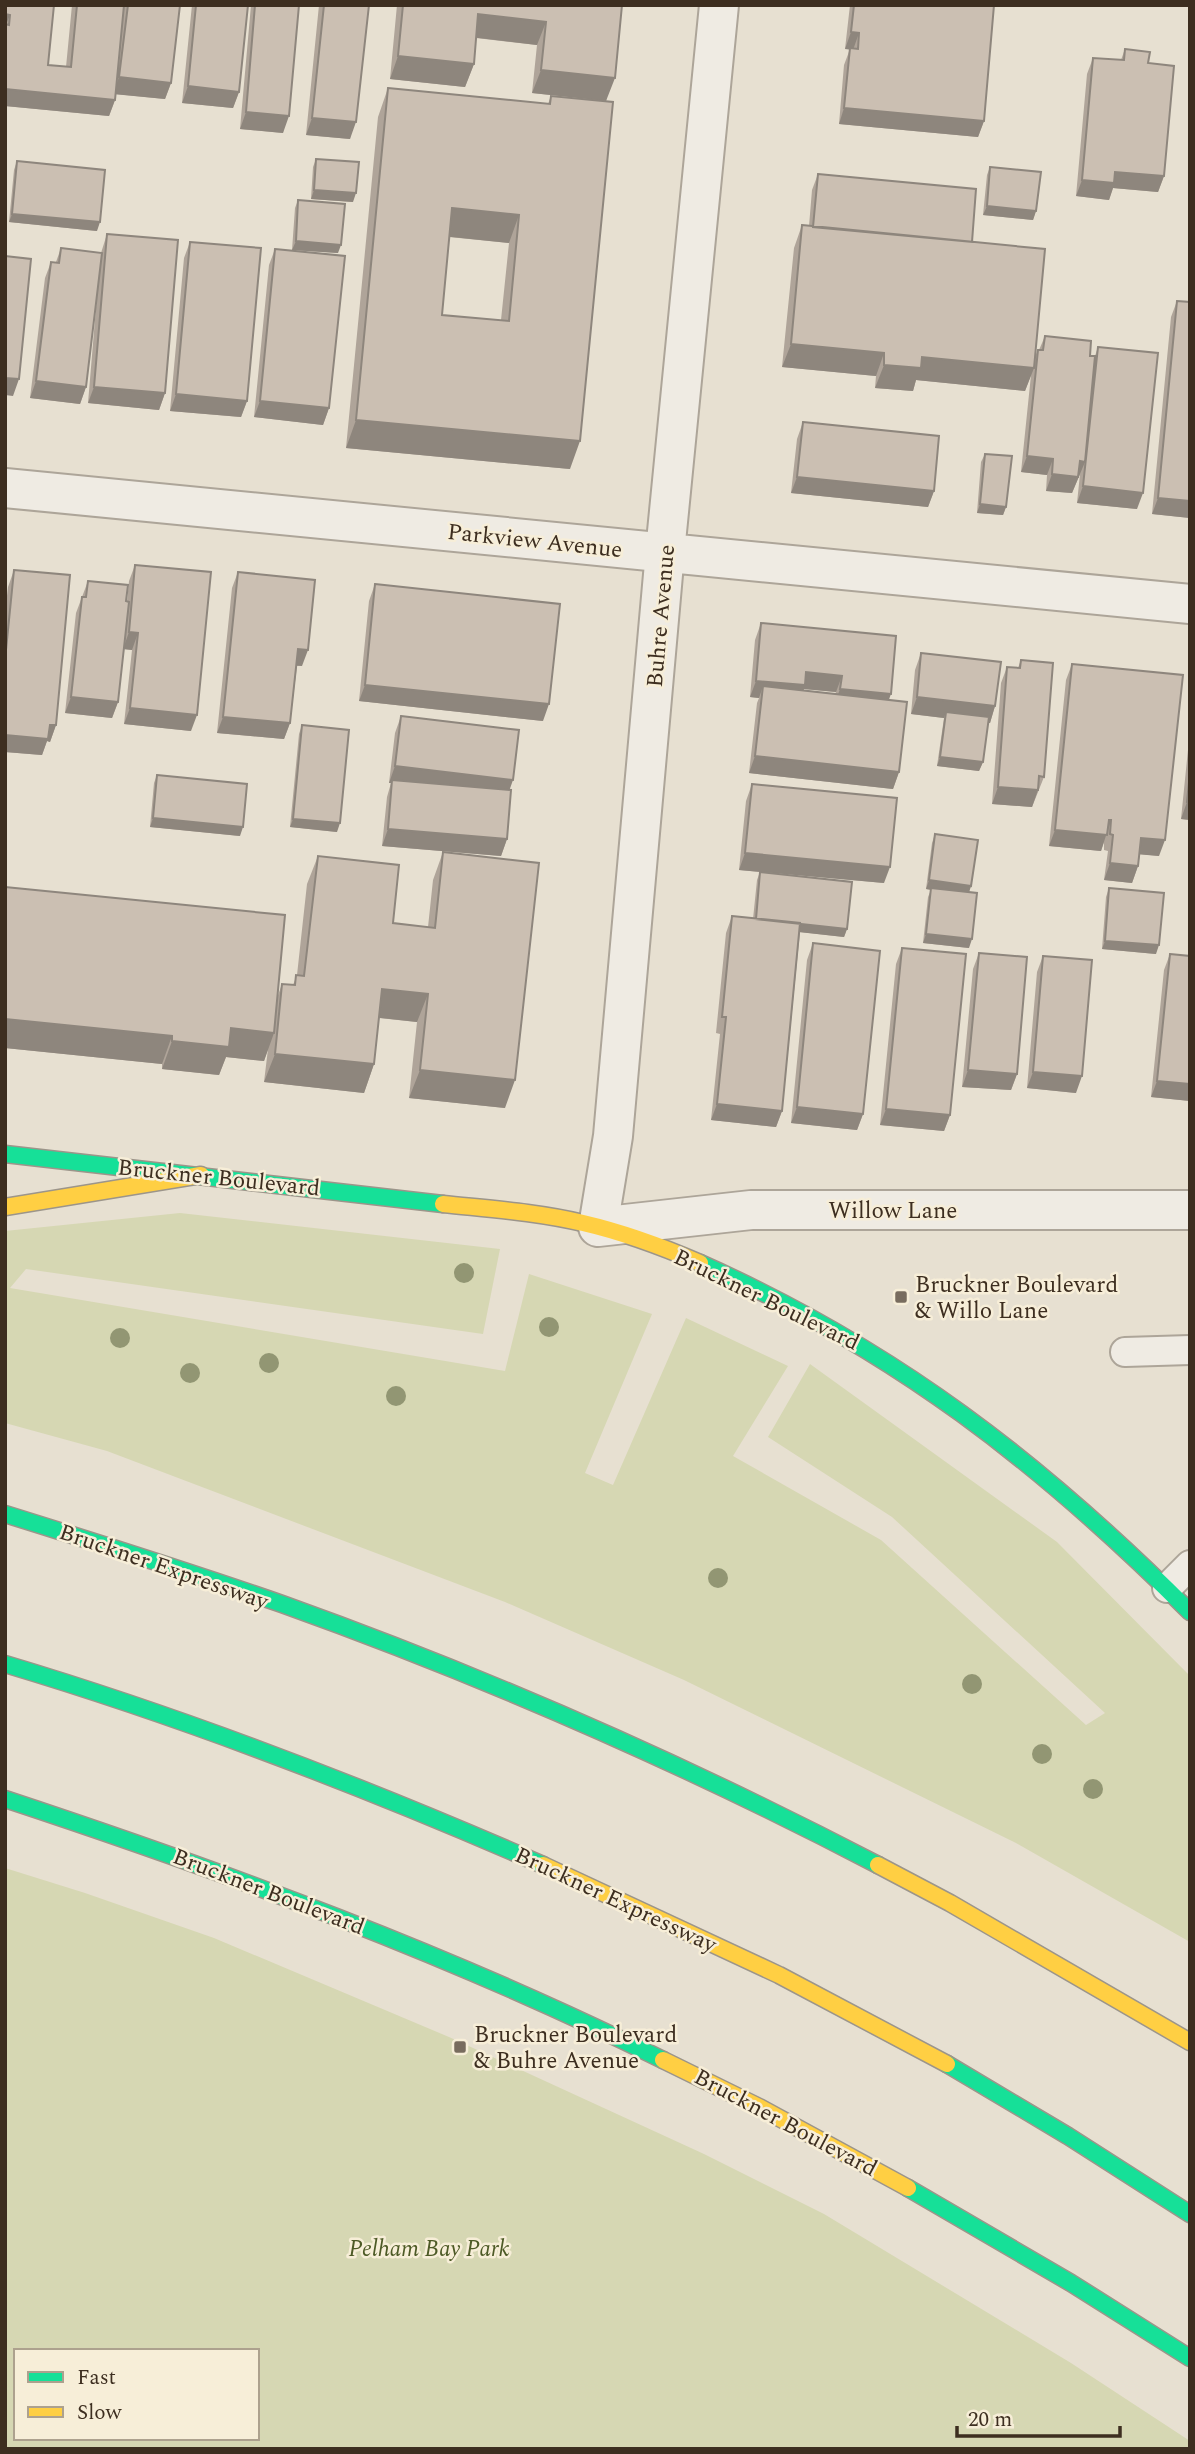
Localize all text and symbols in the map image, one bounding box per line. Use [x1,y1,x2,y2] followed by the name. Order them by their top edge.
[446,515,624,568] street label: Parkview Avenue
[638,543,685,689] street label: Buhre Avenue
[116,1150,322,1207] street label: Bruckner Boulevard
[829,1194,957,1229] street label: Willow Lane
[667,1240,865,1361] street label: Bruckner Boulevard
[915,1268,1118,1329] place label: Bruckner Boulevard & Willo Lane
[893,1289,909,1305] marker: Bruckner Boulevard & Willo Lane
[54,1515,274,1620] street label: Bruckner Expressway
[509,1838,723,1963] street label: Bruckner Expressway
[167,1840,370,1945] street label: Bruckner Boulevard
[474,2018,677,2079] place label: Bruckner Boulevard & Buhre Avenue
[452,2039,468,2055] marker: Bruckner Boulevard & Buhre Avenue
[687,2060,883,2187] street label: Bruckner Boulevard
[348,2232,510,2267] park label: Pelham Bay Park
[14,2349,259,2440] legend
[77,2362,116,2394] text: Fast
[957,2394,1120,2438] scale bar
[77,2397,123,2429] text: Slow
[968,2404,1012,2436] text: 20 m

